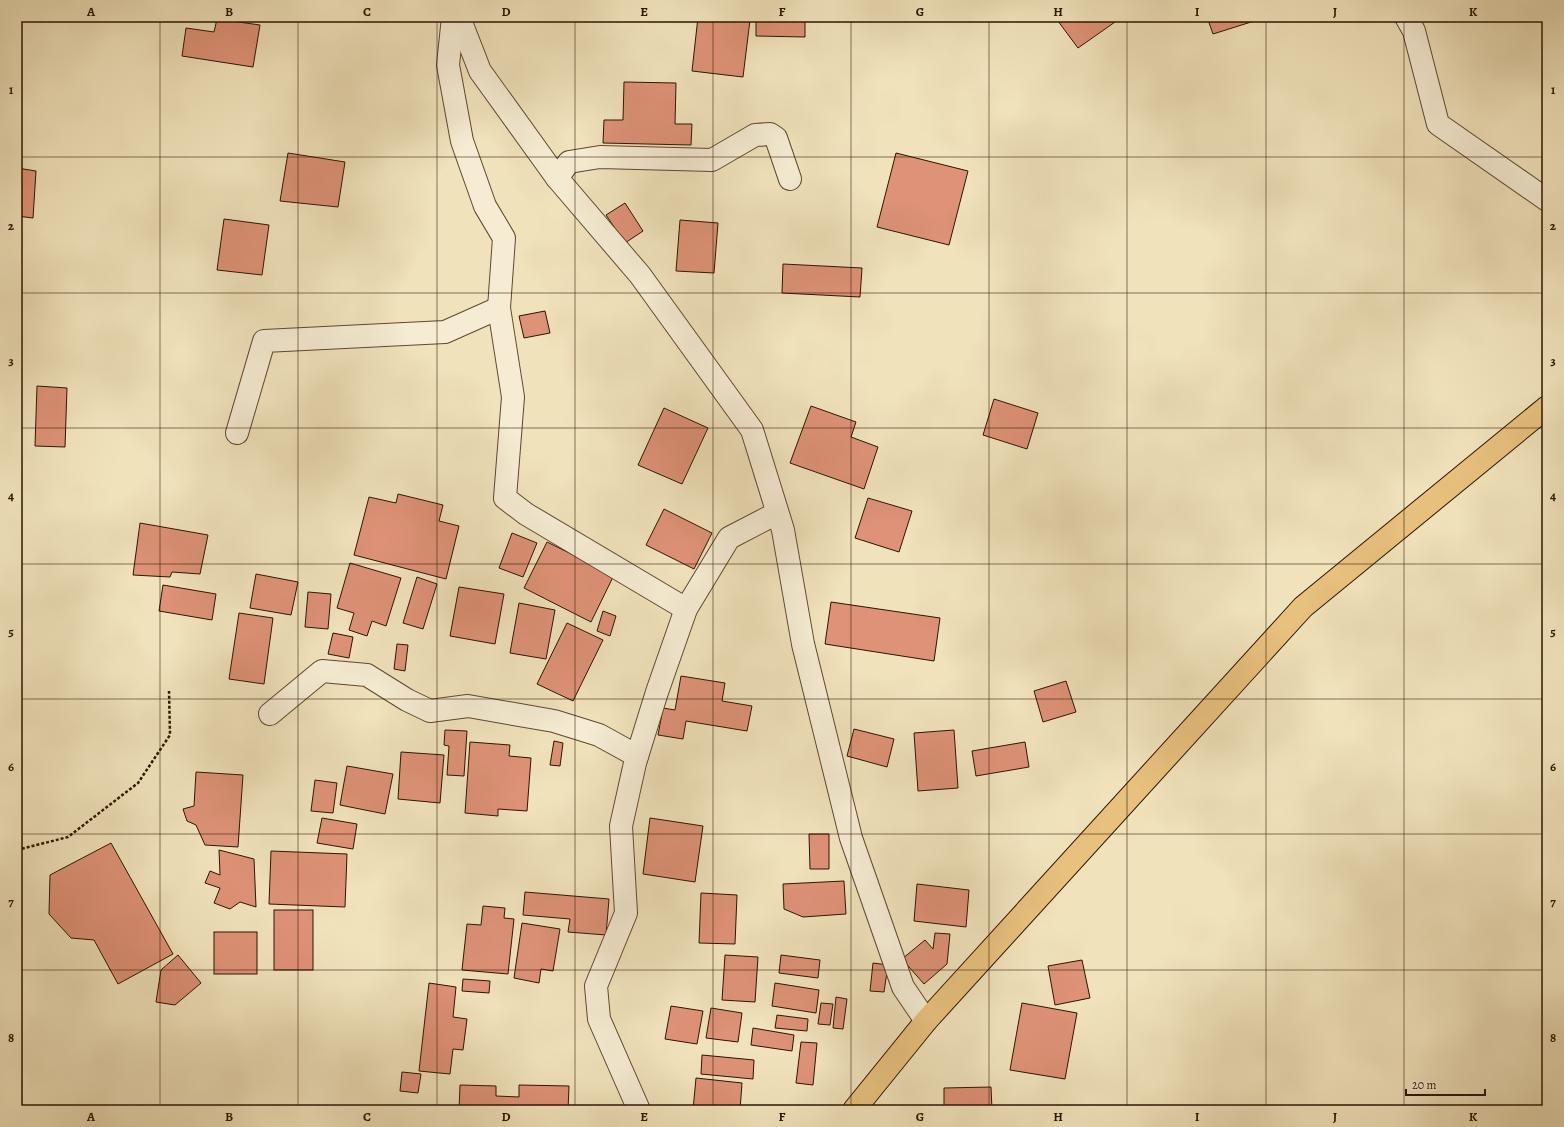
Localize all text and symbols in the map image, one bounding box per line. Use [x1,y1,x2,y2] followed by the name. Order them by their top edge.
[86,3,96,20] text: A
[225,3,233,20] text: B
[363,3,371,20] text: C
[501,3,511,20] text: D
[640,3,648,20] text: E
[779,3,786,20] text: F
[916,3,924,20] text: G
[1053,3,1063,20] text: H
[1195,3,1200,20] text: I
[1333,3,1337,20] text: J
[1469,3,1478,20] text: K
[9,81,14,98] text: 1
[1551,81,1556,98] text: 1
[8,217,15,234] text: 2
[1550,217,1557,234] text: 2
[8,352,14,369] text: 3
[1550,352,1556,369] text: 3
[8,487,14,504] text: 4
[1550,487,1556,504] text: 4
[8,623,14,640] text: 5
[1550,623,1556,640] text: 5
[8,758,14,775] text: 6
[1550,758,1556,775] text: 6
[8,893,14,910] text: 7
[1550,893,1556,910] text: 7
[8,1029,14,1046] text: 8
[1550,1029,1556,1046] text: 8
[1406,1071,1485,1097] scale bar
[1412,1077,1436,1093] text: 20 m
[86,1108,96,1125] text: A
[225,1108,233,1125] text: B
[363,1108,371,1125] text: C
[501,1108,511,1125] text: D
[640,1108,648,1125] text: E
[779,1108,786,1125] text: F
[916,1108,924,1125] text: G
[1053,1108,1063,1125] text: H
[1195,1108,1200,1125] text: I
[1333,1108,1337,1125] text: J
[1469,1108,1478,1125] text: K

